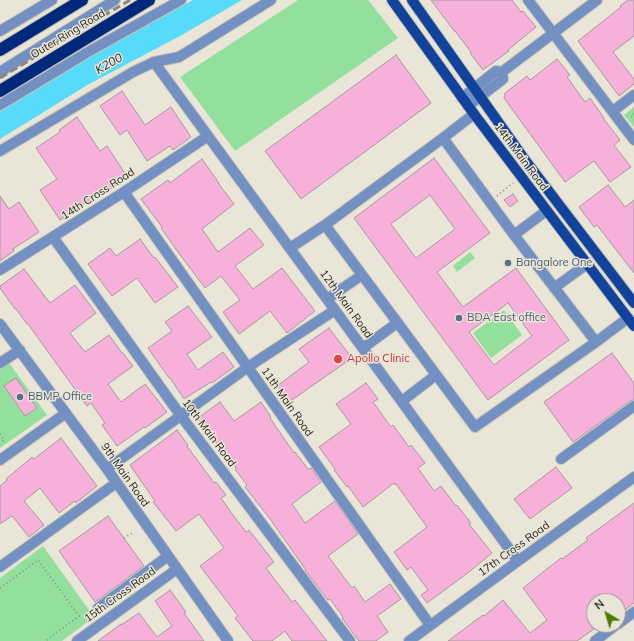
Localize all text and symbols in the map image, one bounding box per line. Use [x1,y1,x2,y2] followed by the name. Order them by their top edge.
[28,7,108,61] street label: Outer Ring Road
[93,50,125,78] water label: K200
[491,121,551,193] street label: 14th Main Road
[59,165,137,223] street label: 14th Cross Road
[516,256,592,270] place label: Bangalore One
[503,258,513,268] marker: Bangalore One
[317,267,375,341] street label: 12th Main Road
[467,311,546,325] place label: BDA East office
[454,313,464,323] marker: BDA East office
[347,352,410,366] place label: Apollo Clinic
[332,353,344,365] marker: Apollo Clinic
[258,365,316,439] street label: 11th Main Road
[28,390,92,404] place label: BBMP Office
[15,392,25,402] marker: BBMP Office
[179,397,239,469] street label: 10th Main Road
[98,441,152,509] street label: 9th Main Road
[476,519,552,579] street label: 17th Cross Road
[82,565,158,625] street label: 15th Cross Road
[586,593,626,633] north arrow
[592,596,607,612] text: N

